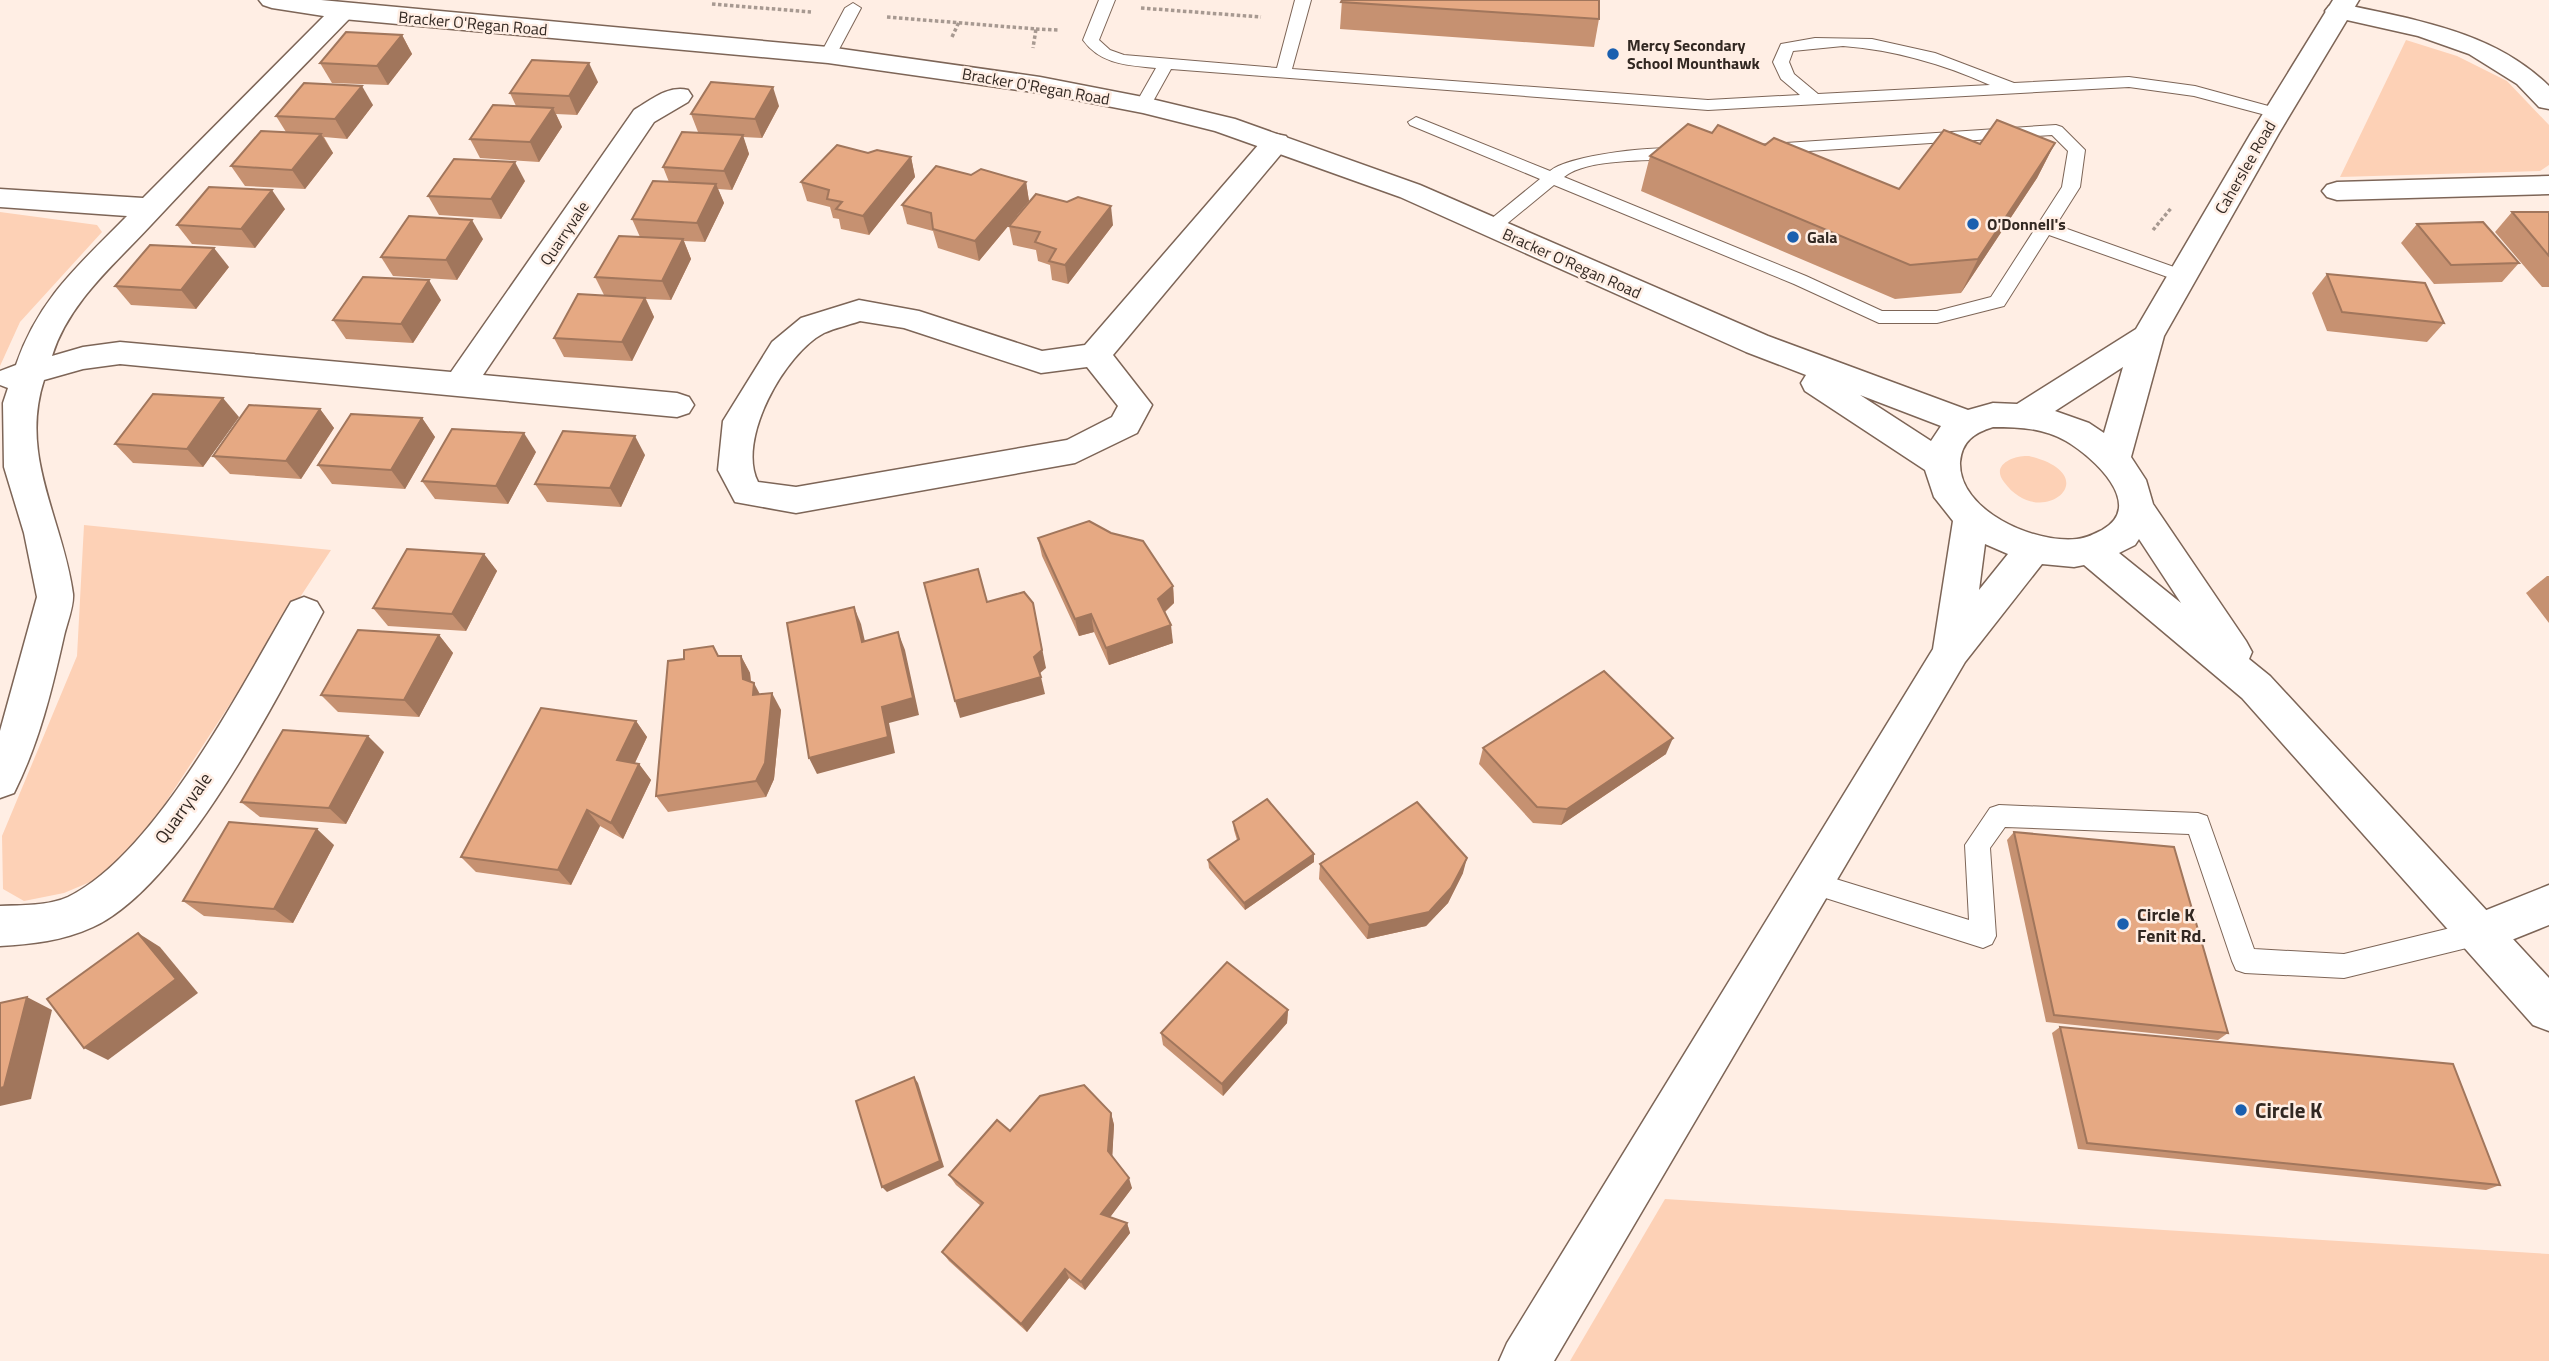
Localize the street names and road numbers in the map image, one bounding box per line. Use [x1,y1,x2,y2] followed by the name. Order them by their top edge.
[397,5,549,41] street label: Bracker O'Regan Road
[960,61,1112,111] street label: Bracker O'Regan Road
[2209,116,2281,218] street label: Caherslee Road
[534,196,594,270] street label: Quarryvale
[1499,222,1645,304] street label: Bracker O'Regan Road
[148,767,218,849] street label: Quarryvale

